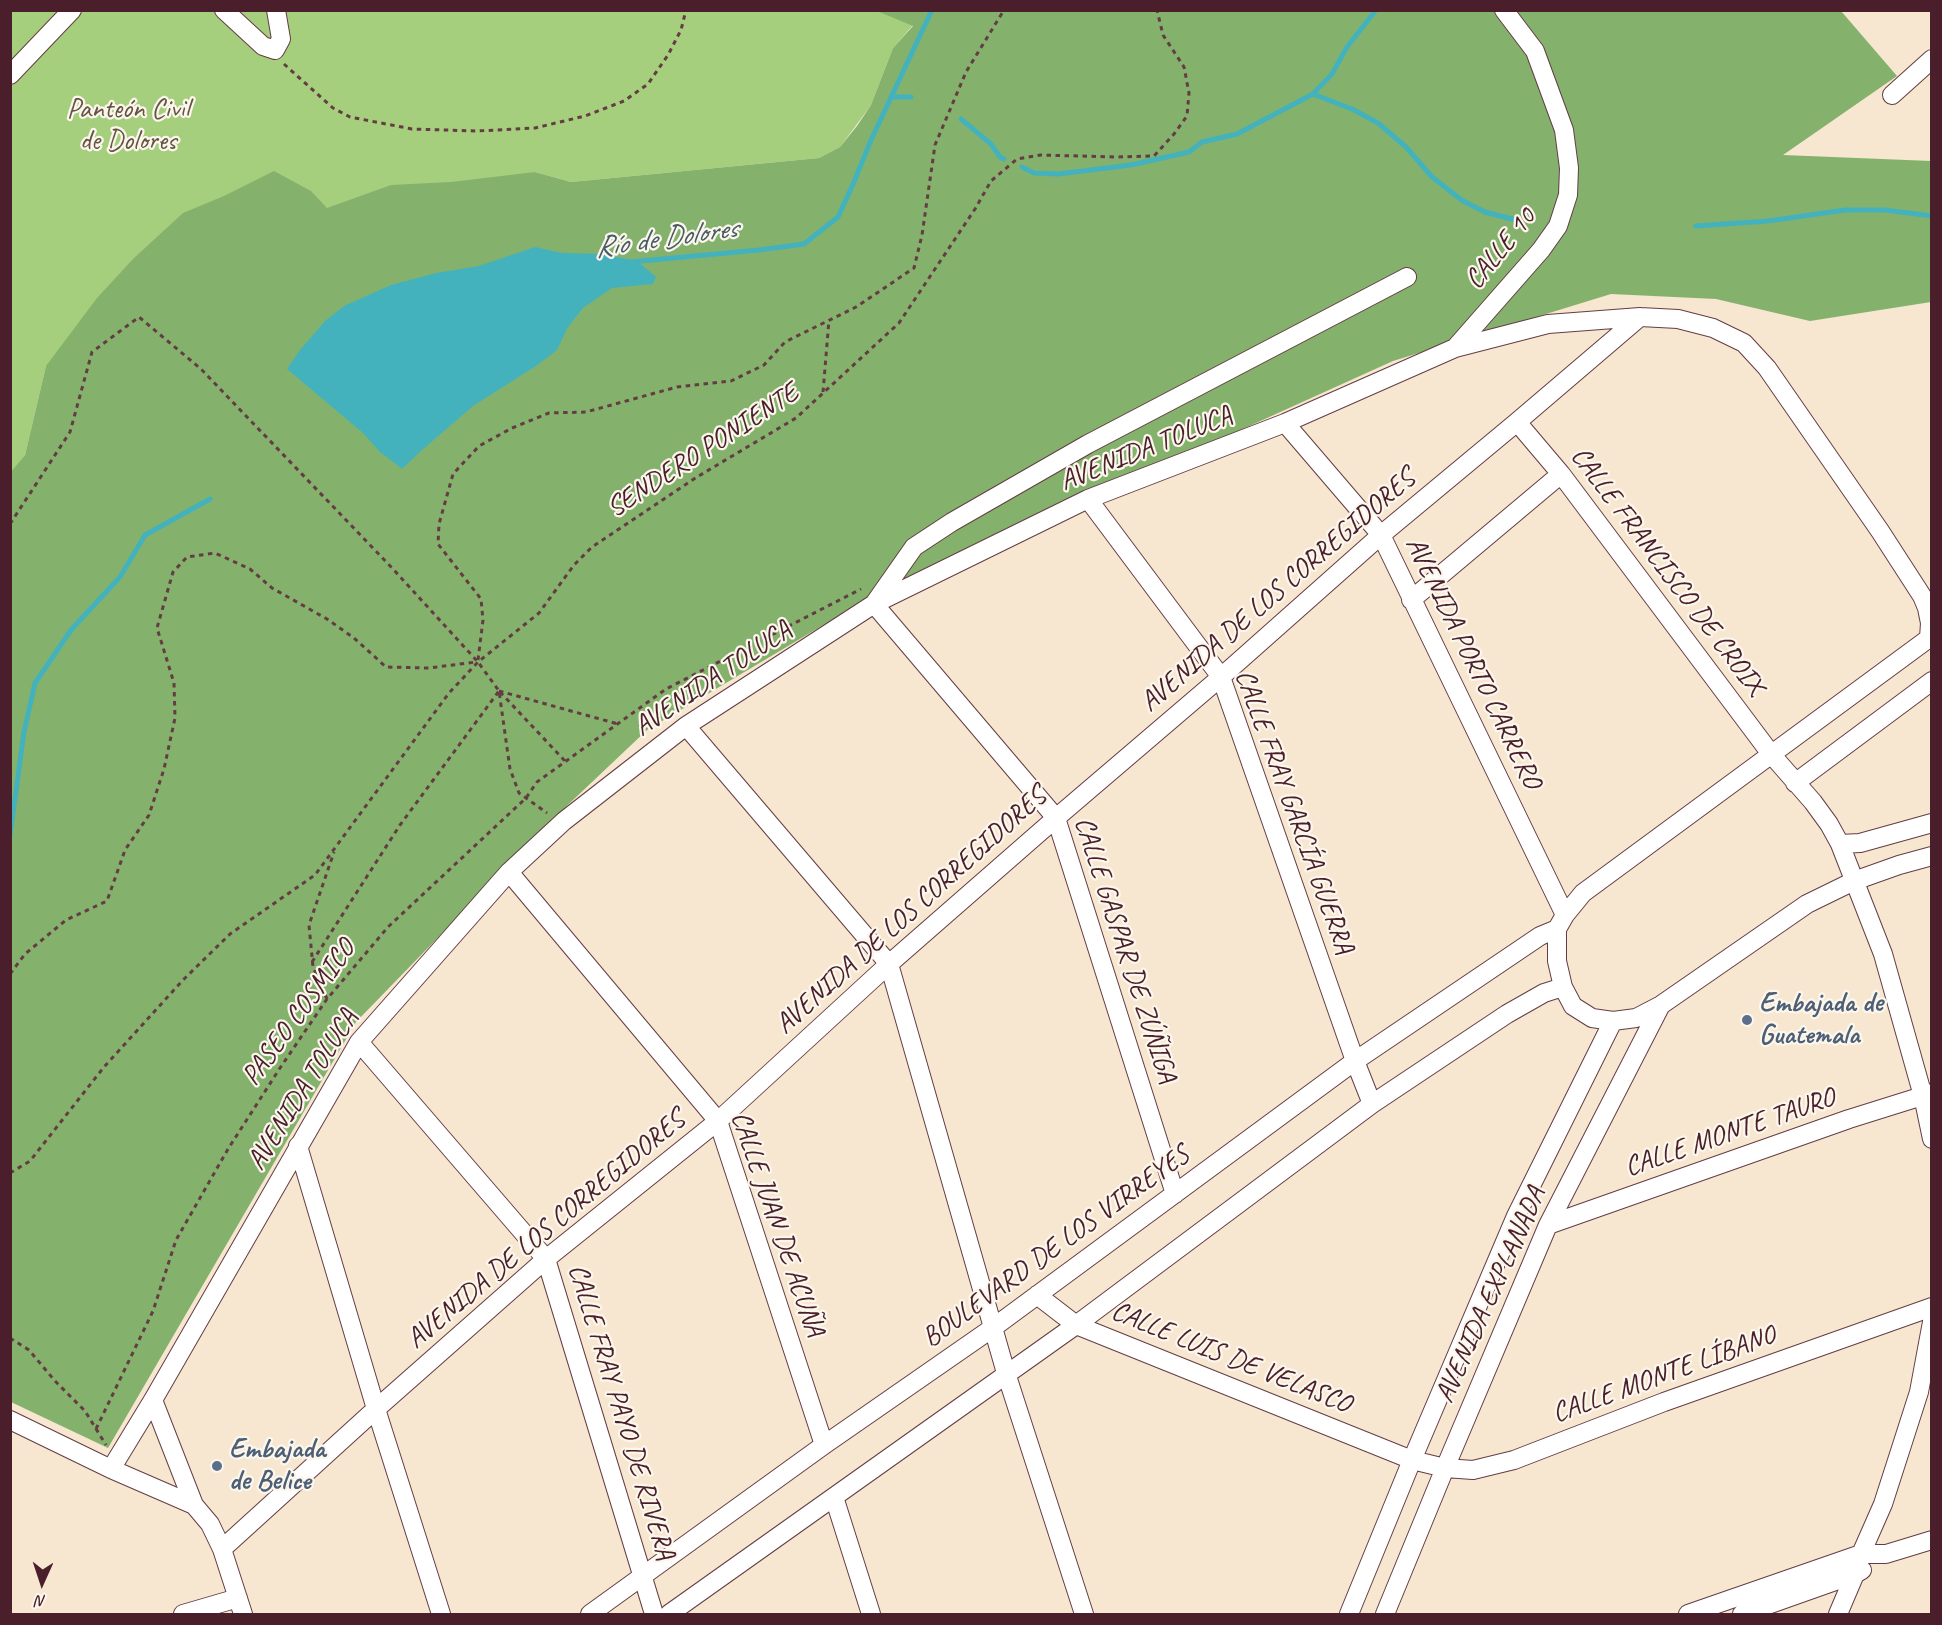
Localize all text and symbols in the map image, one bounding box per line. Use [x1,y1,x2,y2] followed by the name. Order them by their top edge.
[67,93,189,159] park label: Panteón Civil de Dolores
[1458,202,1544,296] street label: CALLE 10
[593,211,739,267] water label: Río de Dolores
[601,377,805,525] street label: SENDERO PONIENTE
[1055,399,1237,499] street label: AVENIDA TOLUCA
[1563,440,1771,702] street label: CALLE FRANCISCO DE CROIX
[1134,463,1422,719] street label: AVENIDA DE LOS CORREGIDORES
[1397,532,1549,794] street label: AVENIDA PORTO CARRERO
[628,614,798,744] street label: AVENIDA TOLUCA
[1227,665,1361,959] street label: CALLE FRAY GARCÍA GUERRA
[769,780,1053,1042] street label: AVENIDA DE LOS CORREGIDORES
[1066,813,1184,1087] street label: CALLE GASPAR DE ZÚÑIGA
[235,934,363,1092] street label: PASEO COSMICO
[1759,987,1883,1053] place label: Embajada de Guatemala
[240,1004,366,1176] street label: AVENIDA TOLUCA
[1740,1013,1754,1027] marker: Embajada de Guatemala
[1620,1081,1840,1185] street label: CALLE MONTE TAURO
[400,1104,692,1356] street label: AVENIDA DE LOS CORREGIDORES
[723,1107,831,1341] street label: CALLE JUAN DE ACUÑA
[916,1139,1196,1355] street label: BOULEVARD DE LOS VIRREYES
[1428,1182,1554,1408] street label: AVENIDA EXPLANADA
[560,1260,682,1564] street label: CALLE FRAY PAYO DE RIVERA
[1106,1295,1356,1421] street label: CALLE LUIS DE VELASCO
[1548,1319,1780,1431] street label: CALLE MONTE LÍBANO
[229,1433,325,1499] place label: Embajada de Belice
[210,1459,224,1473] marker: Embajada de Belice
[12,1553,72,1613] north arrow
[36,1591,47,1611] text: N

